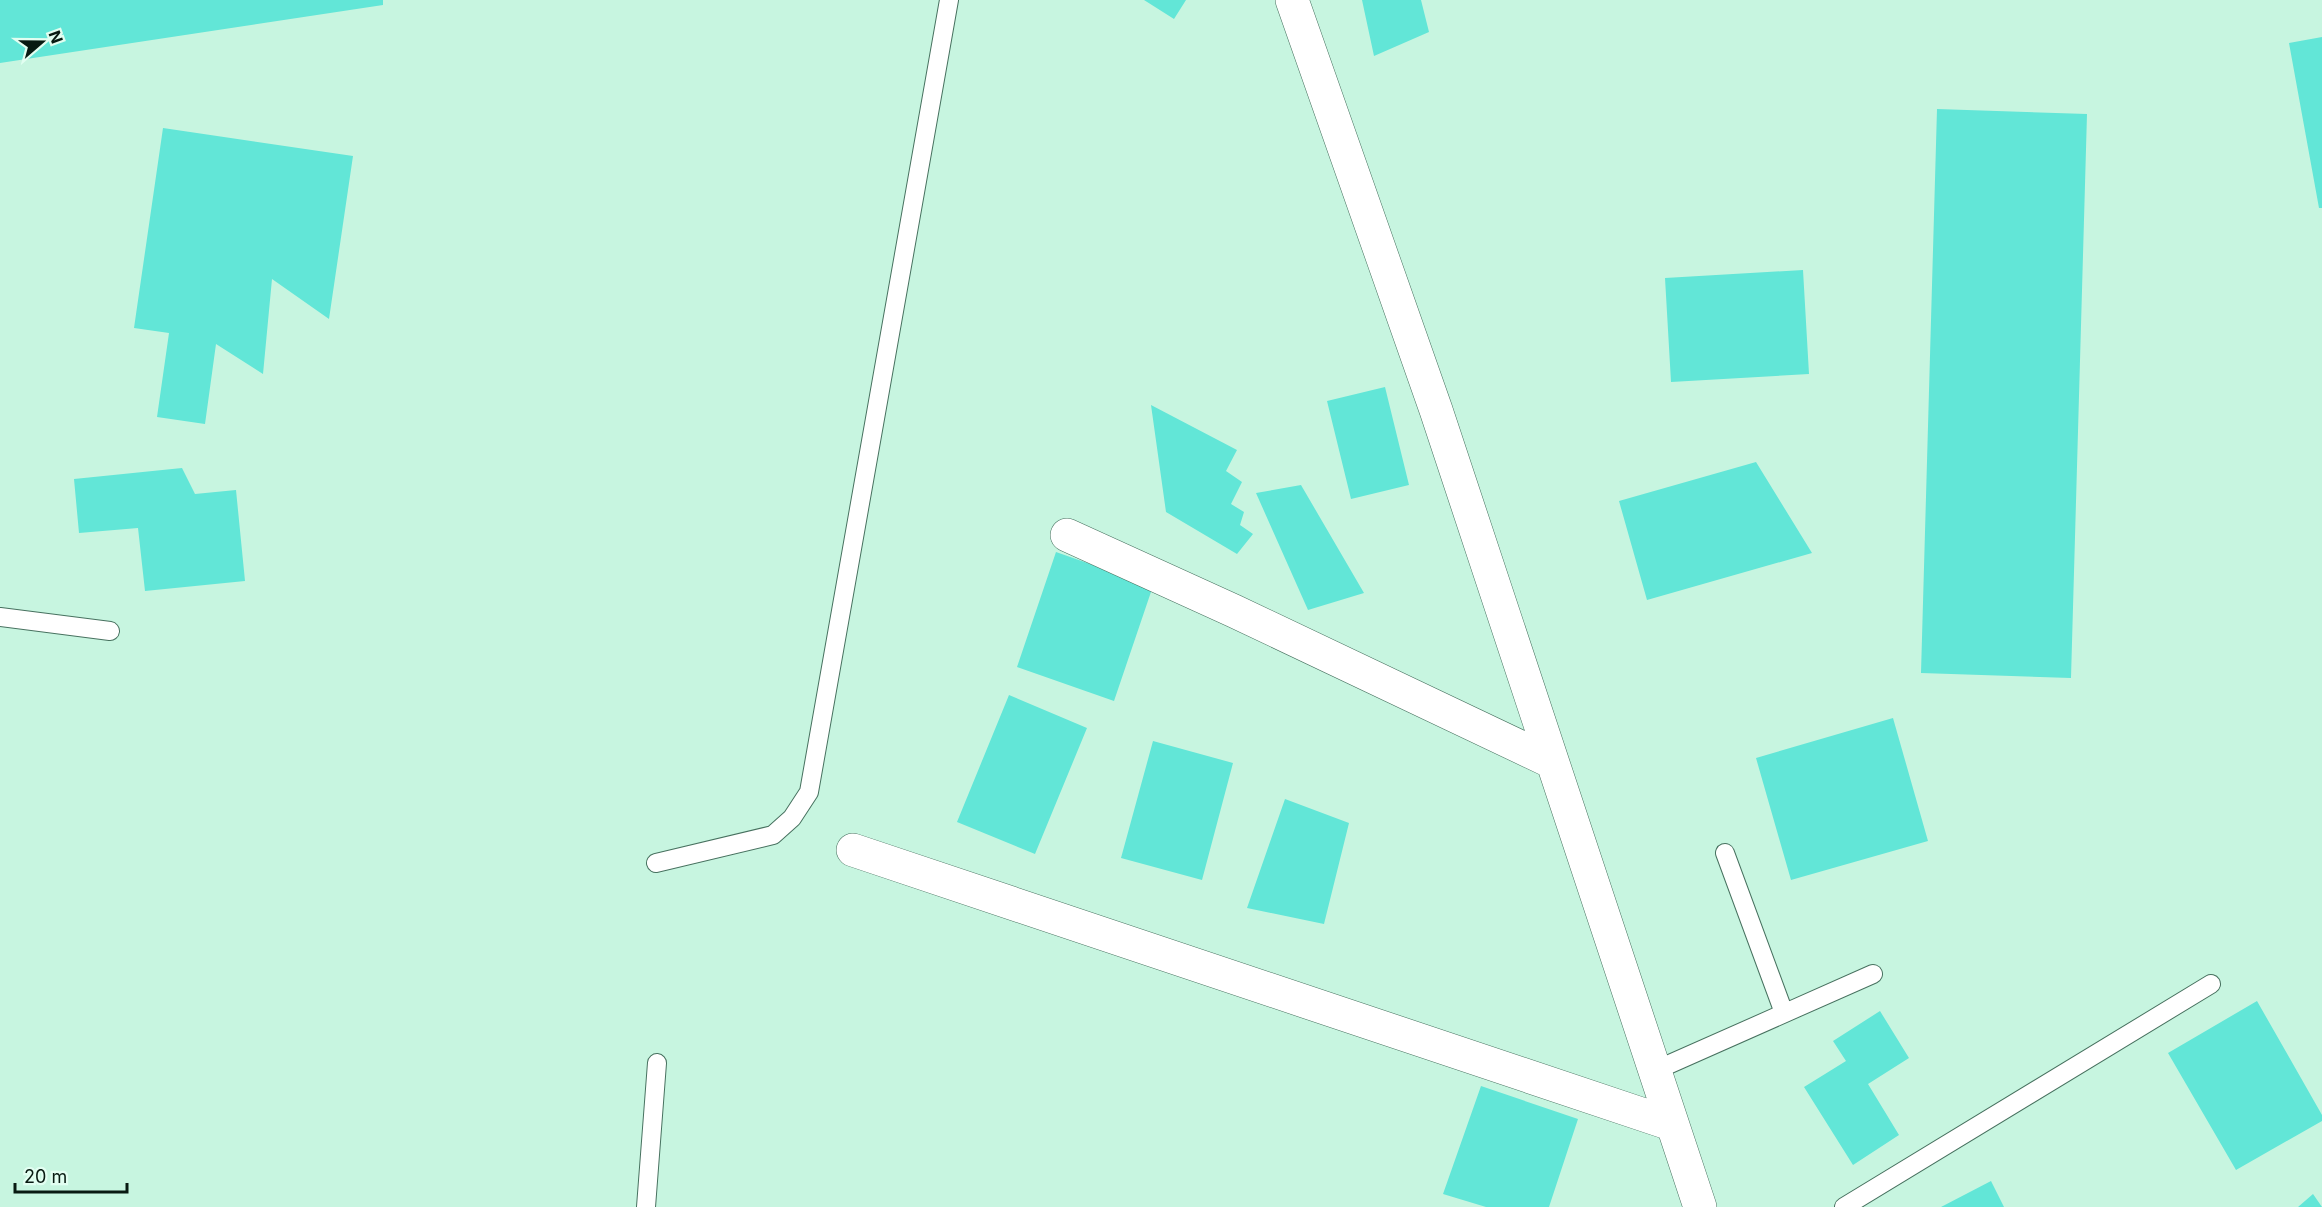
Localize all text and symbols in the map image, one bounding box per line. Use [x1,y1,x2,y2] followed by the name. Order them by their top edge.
[12,12,72,72] north arrow
[45,28,68,46] text: N
[15,1156,128,1194] scale bar
[24,1166,67,1187] text: 20 m

